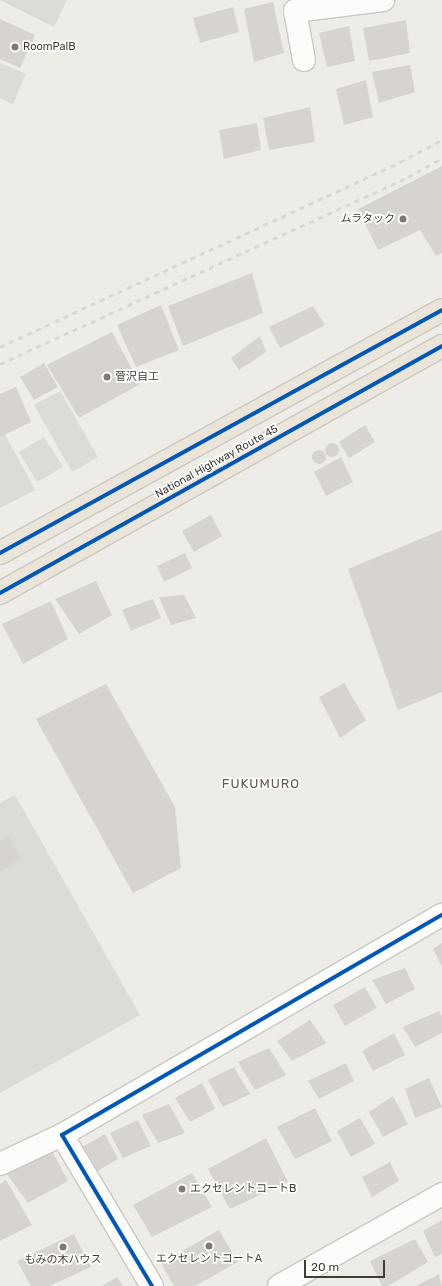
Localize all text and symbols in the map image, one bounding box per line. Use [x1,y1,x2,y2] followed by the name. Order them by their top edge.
[23,40,76,54] place label: RoomPalB
[10,42,20,52] marker: RoomPalB
[340,212,395,226] place label: ムラタック
[398,214,408,224] marker: ムラタック
[115,370,159,384] place label: 菅沢自工
[102,372,112,382] marker: 菅沢自工
[153,423,281,501] street label: National Highway Route 45
[222,776,300,792] district label: FUKUMURO
[190,1182,296,1196] place label: エクセレントコートB
[177,1184,187,1194] marker: エクセレントコートB
[204,1241,214,1251] marker: エクセレントコートA
[58,1242,68,1252] marker: もみの木ハウス
[156,1252,262,1266] place label: エクセレントコートA
[306,1252,387,1278] scale bar
[25,1253,101,1267] place label: もみの木ハウス
[311,1260,339,1274] text: 20 m

